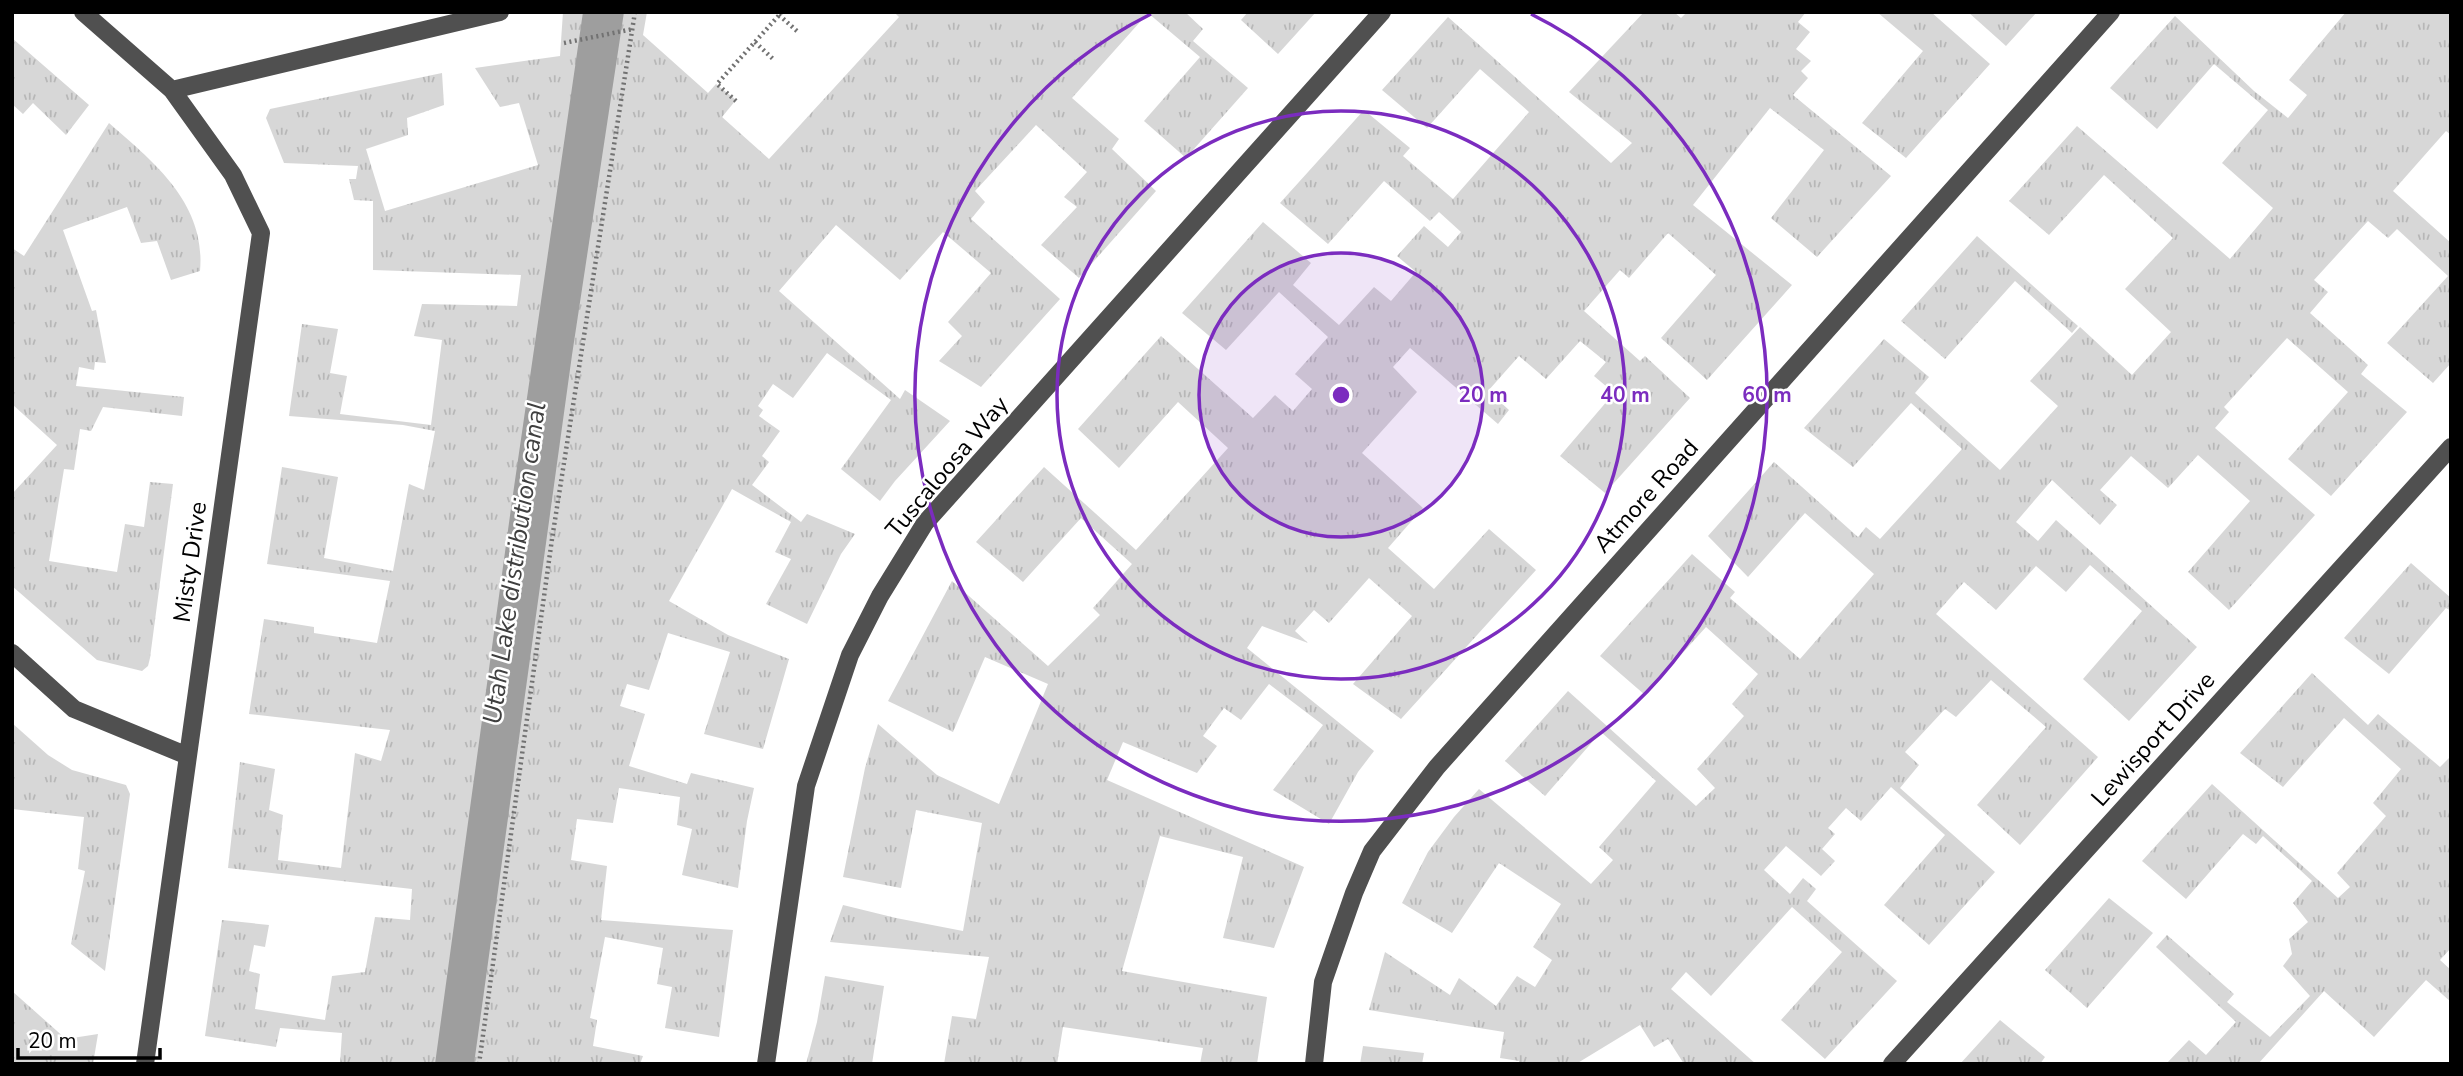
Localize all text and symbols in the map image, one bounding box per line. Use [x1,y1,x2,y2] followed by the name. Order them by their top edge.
[1458,381,1508,409] text: 20 m
[1600,381,1650,409] text: 40 m
[1742,381,1792,409] text: 60 m
[1329,383,1353,407] centre of rings
[878,389,1016,545] street label: Tuscaloosa Way
[475,400,554,726] water label: Utah Lake distribution canal
[1586,432,1706,560] street label: Atmore Road
[166,500,214,624] street label: Misty Drive
[2084,665,2222,813] street label: Lewisport Drive
[18,1016,159,1060] scale bar
[28,1027,77,1055] text: 20 m

